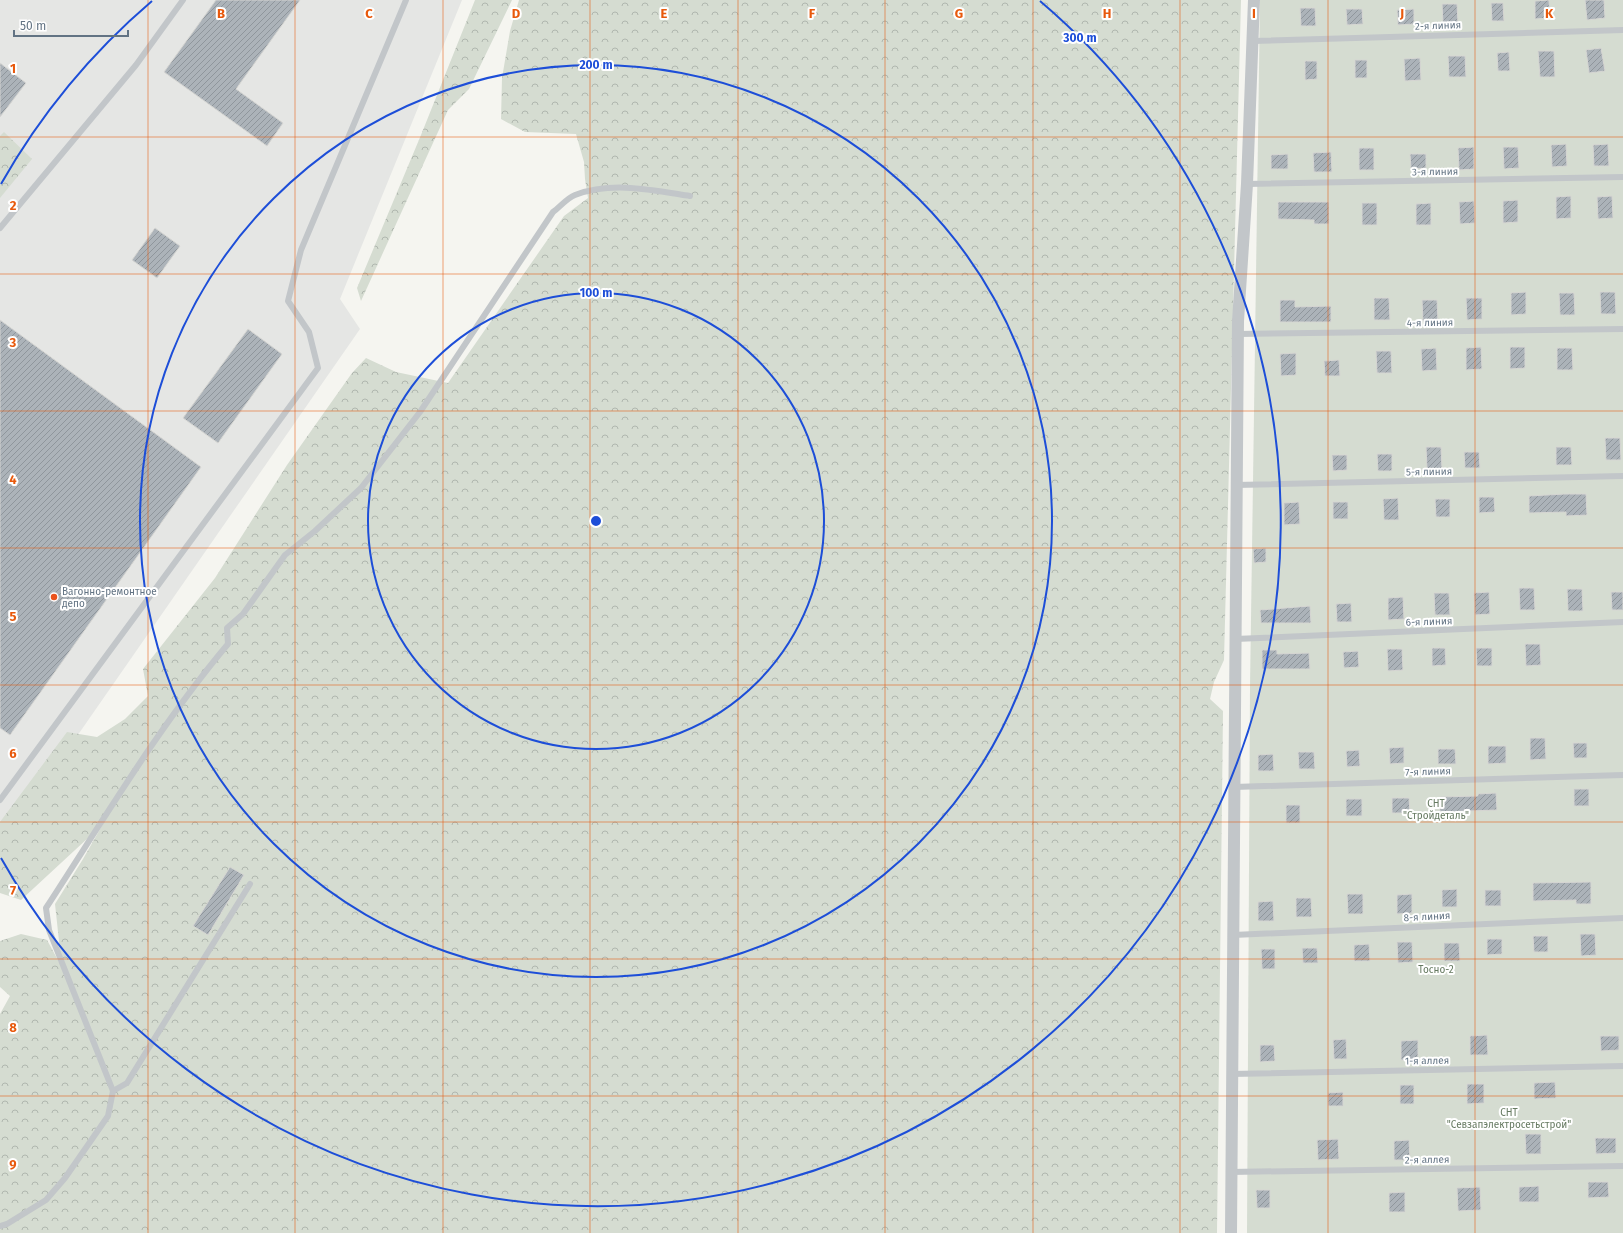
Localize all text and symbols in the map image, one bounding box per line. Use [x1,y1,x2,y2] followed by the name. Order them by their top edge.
[217,6,225,21] text: B
[365,6,373,21] text: C
[512,6,521,21] text: D
[661,6,668,21] text: E
[809,6,816,21] text: F
[955,6,963,21] text: G
[1103,6,1111,21] text: H
[1252,6,1256,21] text: I
[1399,6,1404,21] text: J
[1545,6,1554,21] text: K
[14,12,128,38] scale bar
[20,19,46,33] text: 50 m
[1415,19,1461,33] street label: 2-я линия
[1062,31,1097,45] text: 300 m
[579,58,613,72] text: 200 m
[10,61,16,76] text: 1
[1412,166,1458,178] street label: 3-я линия
[10,198,17,213] text: 2
[580,286,612,300] text: 100 m
[1407,317,1453,329] street label: 4-я линия
[9,335,17,350] text: 3
[1406,466,1452,478] street label: 5-я линия
[9,472,17,487] text: 4
[589,514,603,528] centre of rings
[62,586,157,610] place label: Вагонно-ремонтное депо
[49,592,59,602] marker: Вагонно-ремонтное депо
[10,609,17,624] text: 5
[1406,615,1453,629] street label: 6-я линия
[9,746,17,761] text: 6
[1405,765,1451,779] street label: 7-я линия
[1403,798,1469,822] park label: СНТ "Стройдеталь"
[10,883,16,898] text: 7
[1403,910,1451,924] street label: 8-я линия
[1418,964,1454,976] park label: Тосно-2
[9,1020,17,1035] text: 8
[1405,1055,1449,1067] street label: 1-я аллея
[1447,1107,1571,1131] park label: СНТ "Севзапэлектросетьстрой"
[1405,1154,1450,1166] street label: 2-я аллея
[9,1157,17,1172] text: 9

